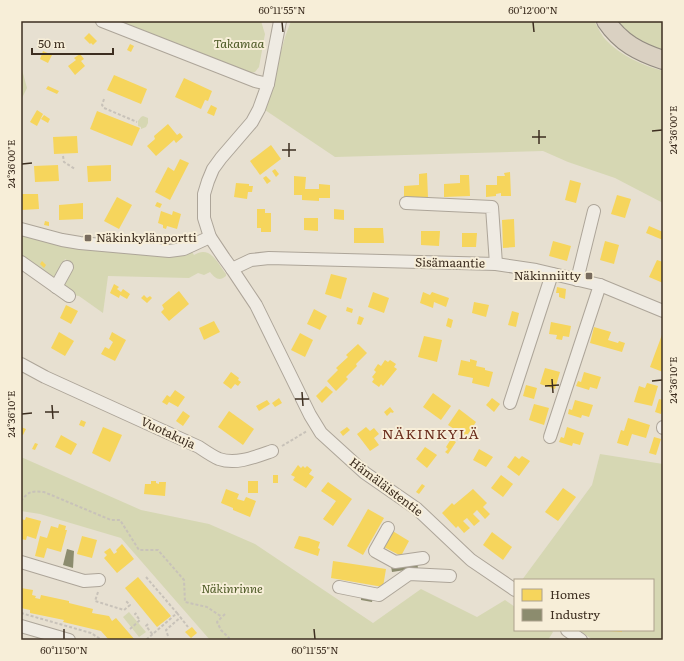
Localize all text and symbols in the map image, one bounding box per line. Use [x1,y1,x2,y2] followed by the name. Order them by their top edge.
[259,2,306,17] text: 60°11'55"N
[508,2,558,17] text: 60°12'00"N
[32,30,113,56] scale bar
[38,34,65,52] text: 50 m
[214,34,264,52] park label: Takamaa
[665,106,680,154] text: 24°36'00"E
[3,140,18,188] text: 24°36'00"E
[96,228,197,246] place label: Näkinkylänportti
[83,233,93,243] marker: Näkinkylänportti
[415,252,485,272] street label: Sisämaantie
[514,266,581,284] place label: Näkinniitty
[584,271,594,281] marker: Näkinniitty
[665,357,680,403] text: 24°36'10"E
[3,391,18,437] text: 24°36'10"E
[138,412,199,453] street label: Vuotakuja
[382,423,480,443] district label: NÄKINKYLÄ
[346,453,427,520] street label: Hämäläistentie
[201,579,263,597] park label: Näkinrinne
[514,579,654,631] legend
[550,585,590,603] text: Homes
[550,605,600,623] text: Industry
[40,642,88,657] text: 60°11'50"N
[292,642,339,657] text: 60°11'55"N

